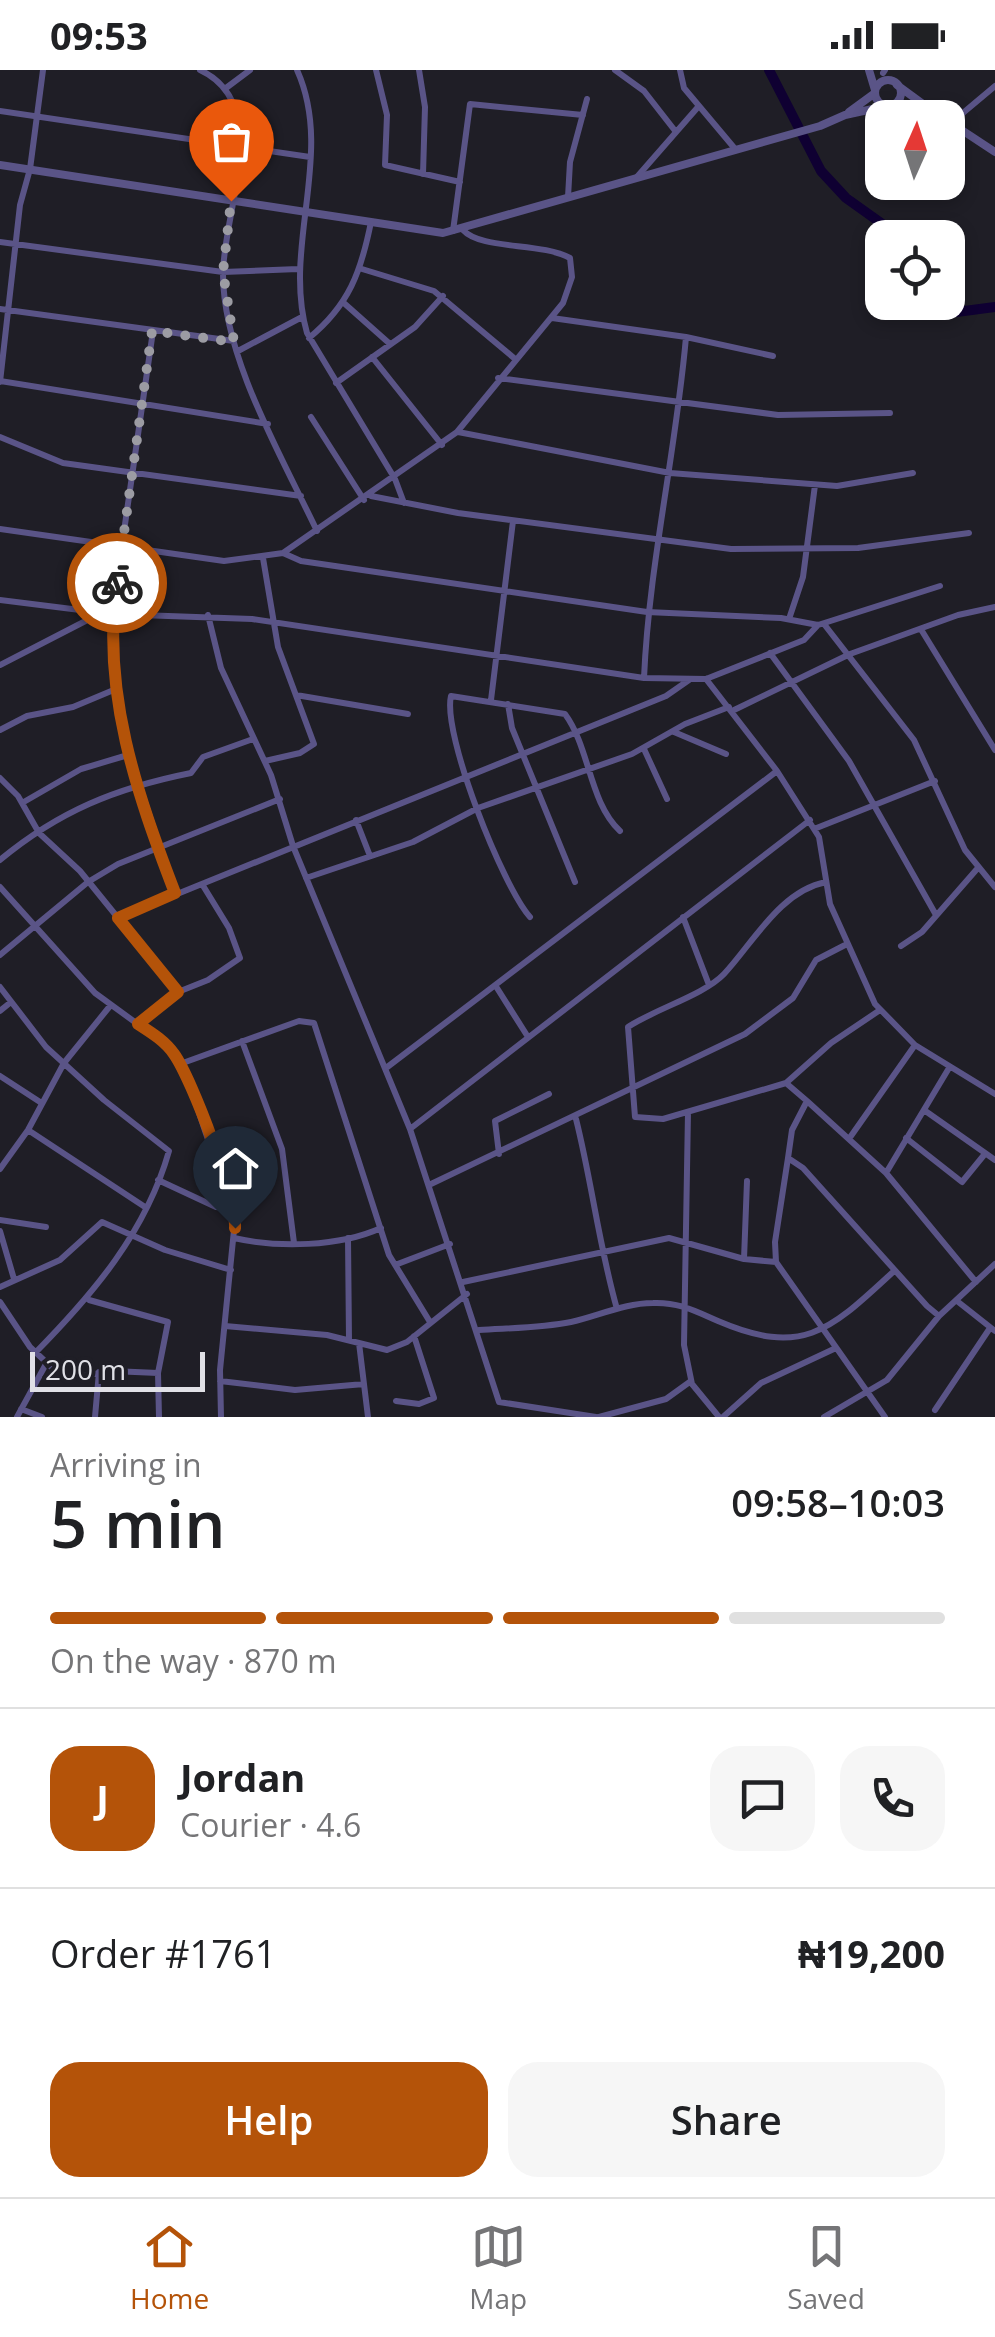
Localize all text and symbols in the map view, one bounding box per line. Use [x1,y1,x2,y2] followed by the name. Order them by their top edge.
[50,9,148,61] text: 09:53
[189,99,274,202] pin
[865,100,965,200] north arrow
[865,100,965,320] map controls
[204,114,259,169] icon: bag
[865,220,965,320] button: locate
[67,533,167,633] courier
[90,556,145,611] icon: bike
[193,1126,278,1229] pin
[208,1141,263,1196] icon: home
[30,1347,205,1392] scale bar
[45,1350,126,1388] text: 200 m
[50,1443,202,1486] text: Arriving in
[731,1476,945,1528] text: 09:58–10:03
[50,1479,225,1567] text: 5 min
[50,1639,337,1682] text: On the way · 870 m
[710,1746,815,1851] button: chat
[840,1746,945,1851] button: phone
[180,1751,305,1803] text: Jordan
[96,1772,109,1824] text: J
[180,1803,361,1846] text: Courier · 4.6
[50,1927,277,1979] text: Order #1761
[798,1927,945,1979] text: ₦19,200
[50,2062,488,2177] button: Help
[508,2062,945,2177] button: Share
[130,2219,209,2317] tab: Home
[469,2219,527,2317] tab: Map
[787,2219,865,2317] tab: Saved

